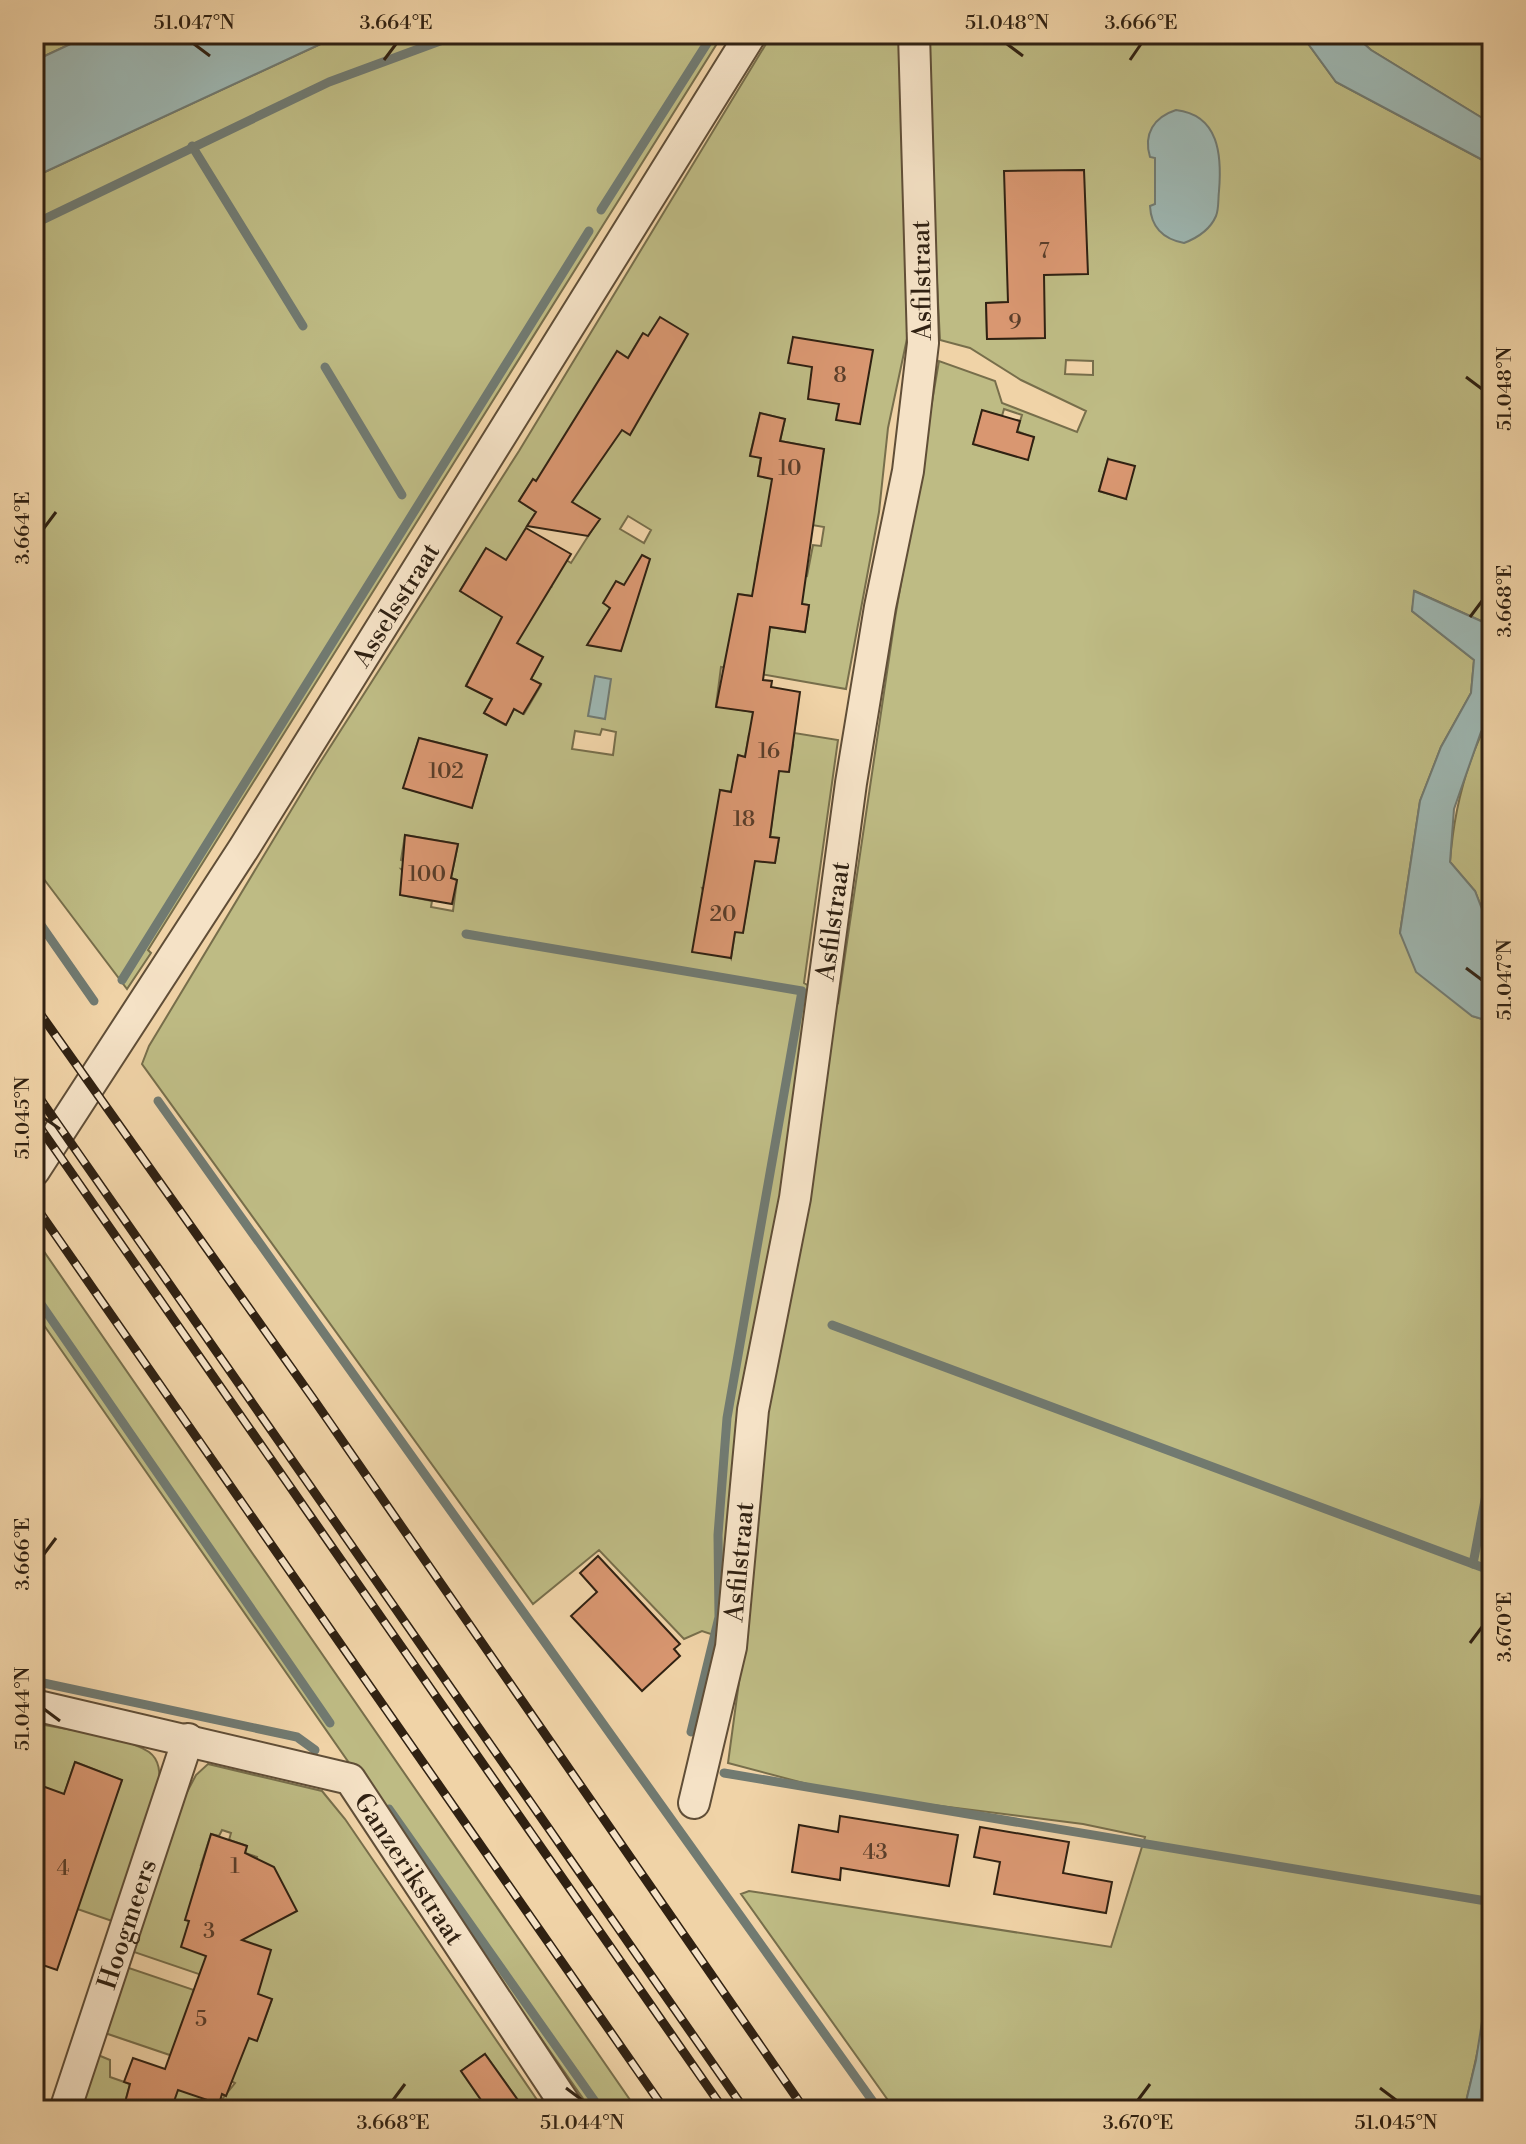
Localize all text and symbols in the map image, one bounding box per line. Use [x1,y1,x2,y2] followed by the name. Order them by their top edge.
[153,11,235,36] text: 51.047°N
[359,11,433,36] text: 3.664°E
[965,11,1049,36] text: 51.048°N
[1105,11,1178,36] text: 3.666°E
[905,220,939,341] street label: Asfilstraat
[1038,238,1050,265] house number: 7
[1008,309,1022,336] house number: 9
[1493,347,1518,431] text: 51.048°N
[833,362,847,389] house number: 8
[778,455,802,482] house number: 10
[11,491,36,565] text: 3.664°E
[345,537,447,674] street label: Asselsstraat
[1493,564,1518,638] text: 3.668°E
[758,738,780,765] house number: 16
[428,758,464,785] house number: 102
[733,806,755,833] house number: 18
[809,859,857,984] street label: Asfilstraat
[408,861,446,888] house number: 100
[709,901,737,928] house number: 20
[1493,939,1518,1021] text: 51.047°N
[11,1076,36,1159] text: 51.045°N
[718,1500,761,1624] street label: Asfilstraat
[11,1518,36,1591] text: 3.666°E
[1493,1592,1518,1662] text: 3.670°E
[11,1667,36,1751] text: 51.044°N
[347,1787,470,1951] street label: Ganzerikstraat
[862,1839,888,1866] house number: 43
[230,1853,240,1880] house number: 1
[56,1855,70,1882] house number: 4
[91,1855,164,1993] street label: Hoogmeers
[203,1918,215,1945] house number: 3
[195,2006,207,2033] house number: 5
[356,2111,430,2136] text: 3.668°E
[540,2111,624,2136] text: 51.044°N
[1103,2111,1173,2136] text: 3.670°E
[1355,2111,1438,2136] text: 51.045°N

